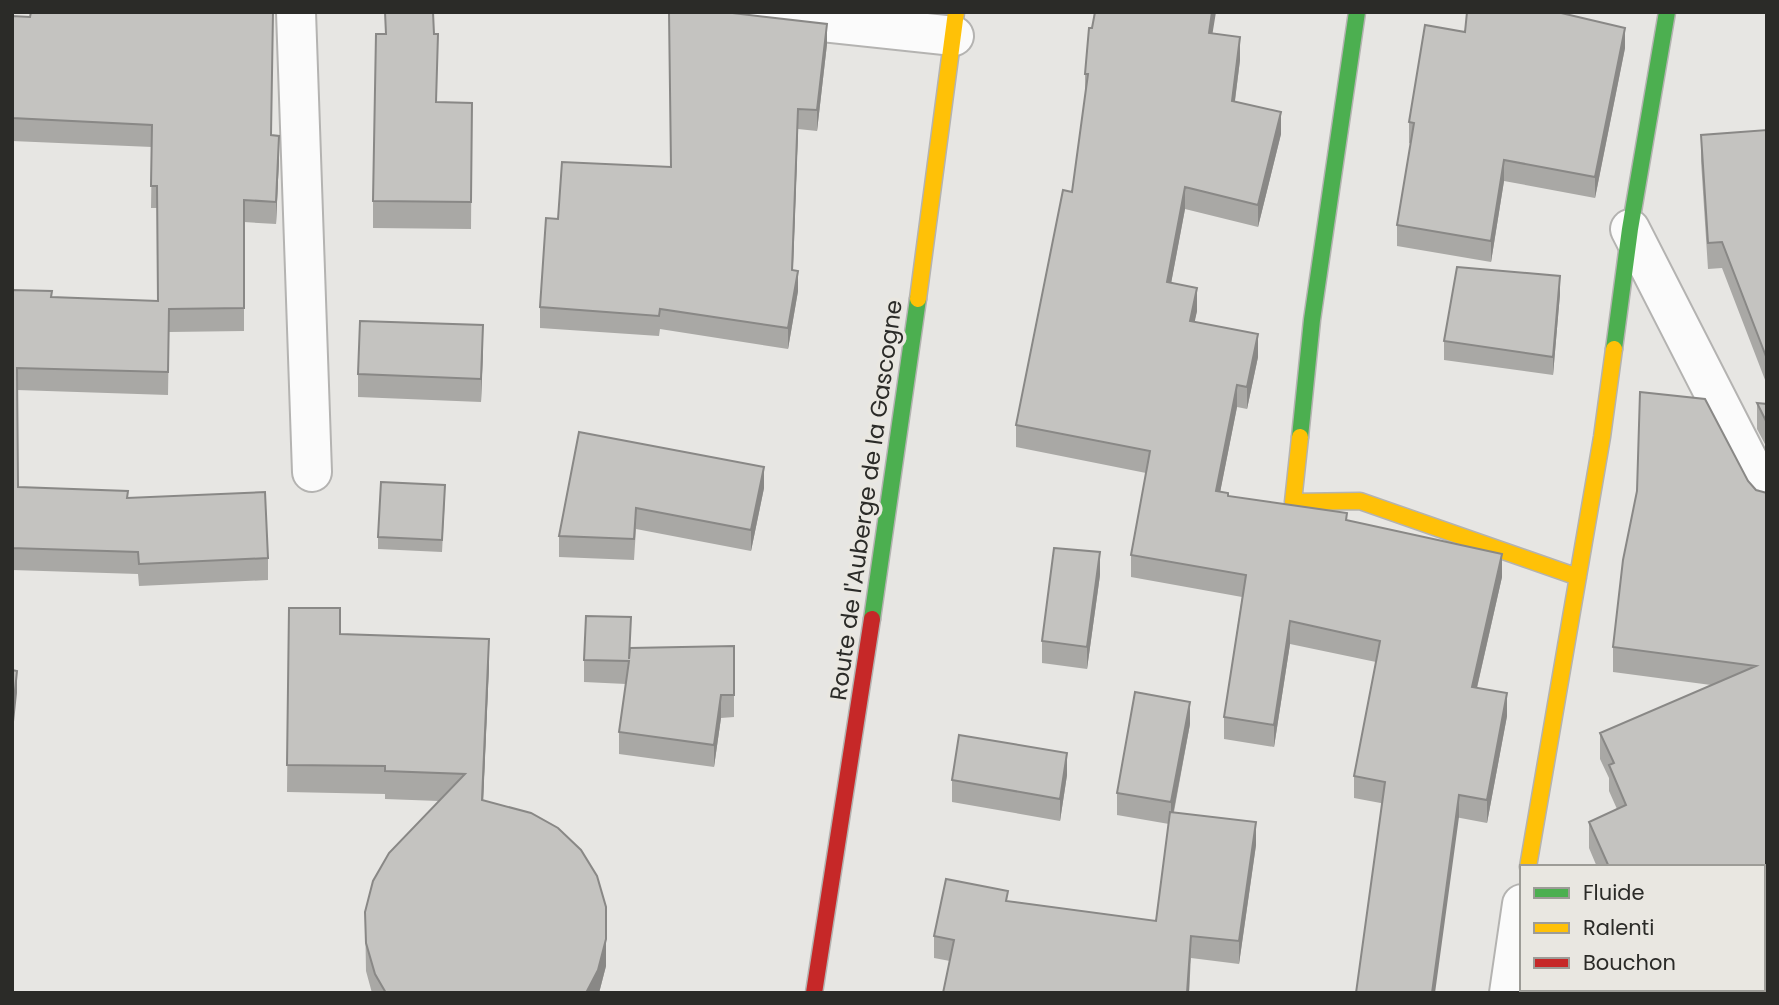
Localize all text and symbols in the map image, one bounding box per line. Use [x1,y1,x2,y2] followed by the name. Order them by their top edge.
[822,298,910,702] street label: Route de l'Auberge de la Gascogne
[1520,865,1765,991] legend
[1583,878,1645,907] text: Fluide
[1583,913,1654,942] text: Ralenti
[1583,948,1676,977] text: Bouchon

